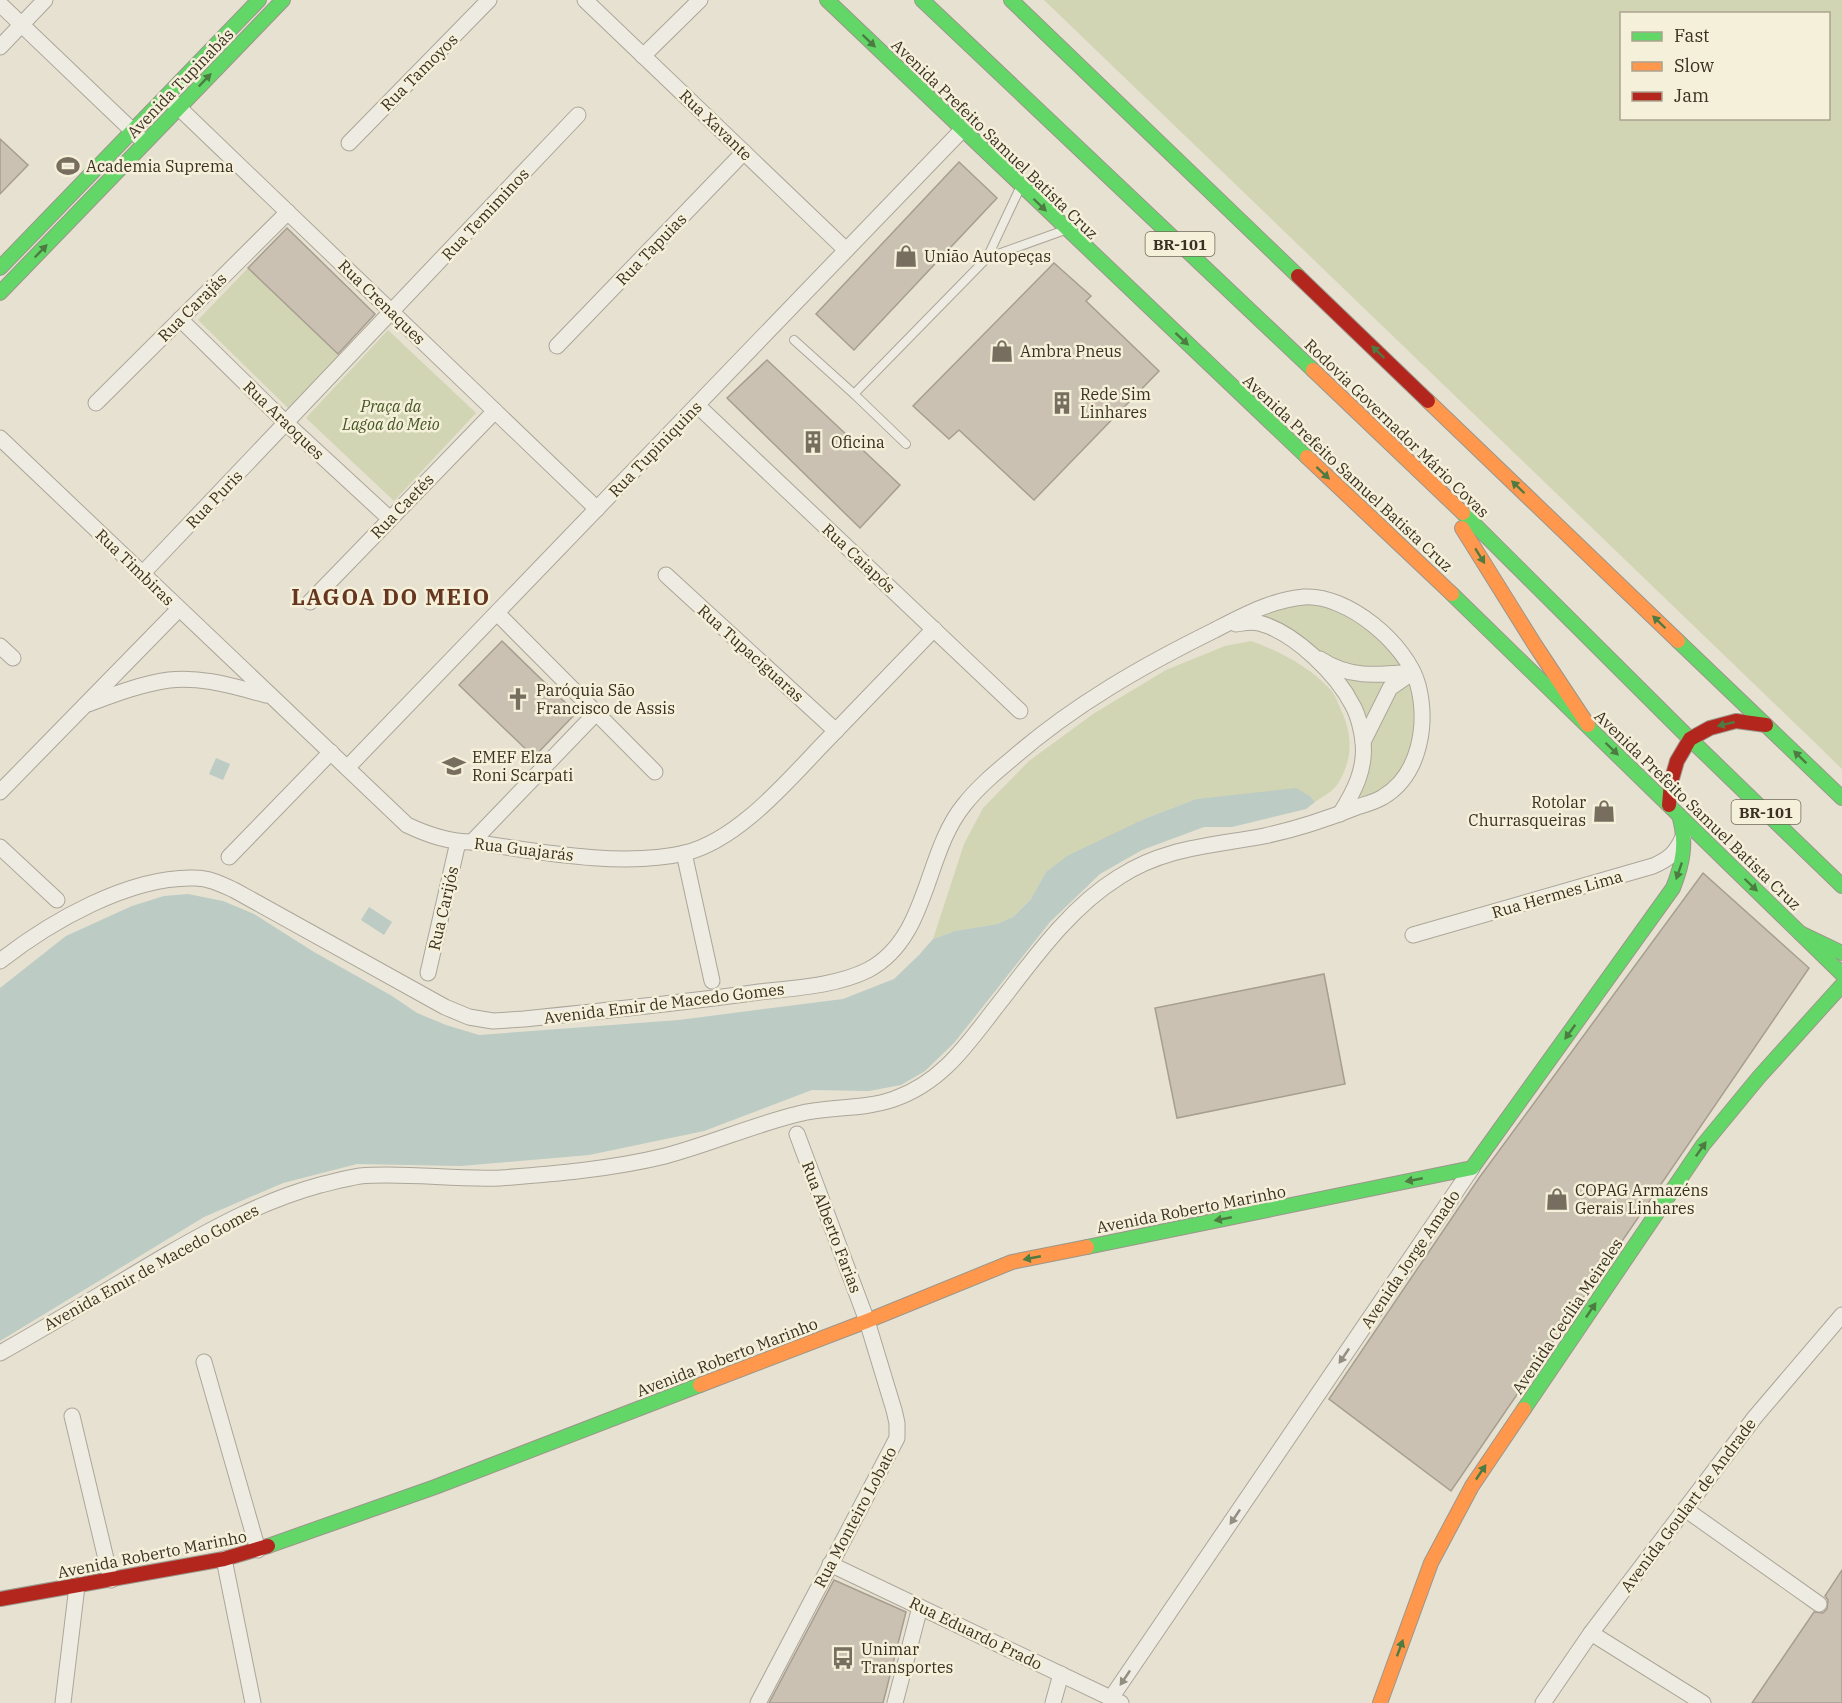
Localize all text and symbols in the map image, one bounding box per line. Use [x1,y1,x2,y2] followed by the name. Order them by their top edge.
[1620,12,1830,120] legend
[122,24,238,142] street label: Avenida Tupinabás
[1674,24,1709,47] text: Fast
[376,29,462,115] street label: Rua Tamoyos
[862,33,876,47] one-way arrow
[887,35,1103,243] street label: Avenida Prefeito Samuel Batista Cruz
[1674,54,1714,77] text: Slow
[198,74,212,88] one-way arrow
[1674,84,1709,107] text: Jam
[675,85,757,165] street label: Rua Xavante
[55,153,81,179] sports icon: Academia Suprema
[86,156,234,176] place label: Academia Suprema
[437,164,533,264] street label: Rua Temiminos
[1032,198,1047,211] one-way arrow
[612,209,690,289] street label: Rua Tapuias
[1146,232,1214,256] road number: BR-101
[893,243,919,269] shop icon: União Autopeças
[33,244,47,258] one-way arrow
[924,246,1051,266] place label: União Autopeças
[334,255,430,349] street label: Rua Crenaques
[153,268,231,346] street label: Rua Carajás
[1174,332,1189,346] one-way arrow
[1301,334,1493,522] street label: Rodovia Governador Mário Covas
[989,338,1015,364] shop icon: Ambra Pneus
[1020,341,1122,361] place label: Ambra Pneus
[1371,346,1385,360] one-way arrow
[1239,370,1457,576] street label: Avenida Prefeito Samuel Batista Cruz
[239,376,329,464] street label: Rua Araoques
[1080,384,1151,422] place label: Rede Sim Linhares
[1049,390,1075,416] building icon: Rede Sim Linhares
[341,396,440,434] park label: Praça da Lagoa do Meio
[604,397,706,501] street label: Rua Tupiniquins
[800,429,826,455] building icon: Oficina
[831,432,885,452] place label: Oficina
[181,466,247,532] street label: Rua Puris
[1316,466,1331,480] one-way arrow
[366,469,438,543] street label: Rua Caetés
[1512,481,1526,495] one-way arrow
[818,519,900,597] street label: Rua Caiapós
[91,524,179,610] street label: Rua Timbiras
[1474,548,1485,564] one-way arrow
[291,582,491,611] district label: LAGOA DO MEIO
[694,600,808,706] street label: Rua Tupaciguaras
[1653,616,1667,630] one-way arrow
[536,680,675,718] place label: Paróquia São Francisco de Assis
[505,686,531,712] church icon: Paróquia São Francisco de Assis
[1590,706,1806,914] street label: Avenida Prefeito Samuel Batista Cruz
[1717,719,1735,729] one-way arrow
[1604,742,1619,756] one-way arrow
[472,747,573,785] place label: EMEF Elza Roni Scarpati
[1793,751,1807,765] one-way arrow
[441,753,467,779] school or university icon: EMEF Elza Roni Scarpati
[1468,792,1586,830] place label: Rotolar Churrasqueiras
[1591,798,1617,824] shop icon: Rotolar Churrasqueiras
[1732,800,1800,824] road number: BR-101
[473,833,575,865] street label: Rua Guajarás
[1674,862,1683,880] one-way arrow
[424,864,462,952] street label: Rua Carijós
[1489,866,1625,922] street label: Rua Hermes Lima
[1744,878,1758,892] one-way arrow
[542,978,786,1028] street label: Avenida Emir de Macedo Gomes
[1564,1024,1576,1040] one-way arrow
[1695,1142,1707,1158] one-way arrow
[798,1158,866,1296] street label: Rua Alberto Farias
[1405,1176,1424,1185] one-way arrow
[1575,1180,1708,1218] place label: COPAG Armazéns Gerais Linhares
[1095,1181,1287,1237] street label: Avenida Roberto Marinho
[1356,1186,1464,1332] street label: Avenida Jorge Amado
[1544,1186,1570,1212] shop icon: COPAG Armazéns Gerais Linhares
[40,1199,262,1335] street label: Avenida Emir de Macedo Gomes
[1214,1215,1233,1224] one-way arrow
[1507,1234,1627,1398] street label: Avenida Cecília Meireles
[1023,1254,1042,1263] one-way arrow
[1585,1303,1597,1319] one-way arrow
[634,1313,820,1401] street label: Avenida Roberto Marinho
[1338,1347,1350,1363] one-way arrow
[1616,1414,1760,1596] street label: Avenida Goulart de Andrade
[809,1443,901,1591] street label: Rua Monteiro Lobato
[1475,1464,1487,1480] one-way arrow
[1230,1509,1241,1525] one-way arrow
[56,1526,248,1582] street label: Avenida Roberto Marinho
[906,1592,1046,1674] street label: Rua Eduardo Prado
[861,1639,953,1677] place label: Unimar Transportes
[1395,1639,1405,1657] one-way arrow
[830,1645,856,1671] bus stop icon: Unimar Transportes
[1120,1670,1131,1686] one-way arrow

